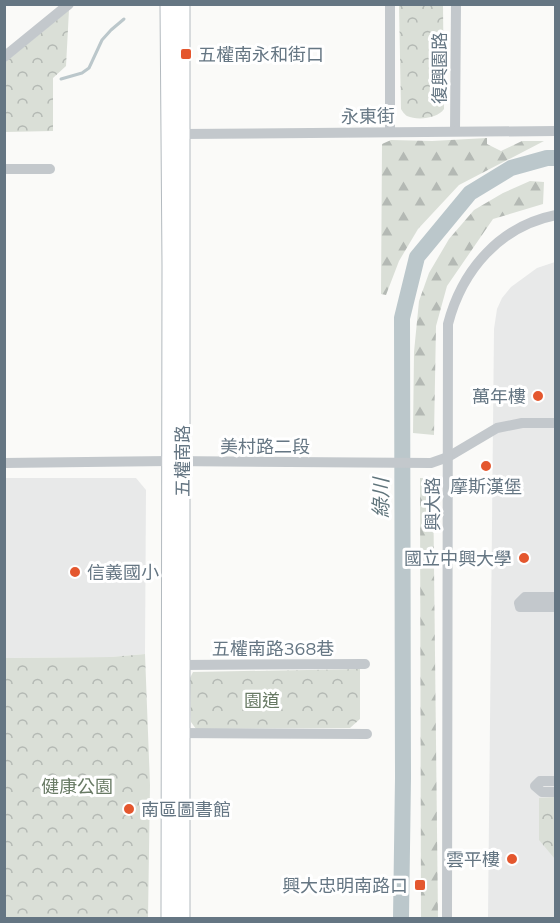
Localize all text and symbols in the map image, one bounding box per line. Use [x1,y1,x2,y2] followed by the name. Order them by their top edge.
[428,32,451,104] street label: 復興園路
[198,43,324,66] place label: 五權南永和街口
[179,47,193,61] marker: 五權南永和街口
[341,104,395,128] street label: 永東街
[472,385,526,408] place label: 萬年樓
[531,389,545,403] marker: 萬年樓
[171,425,194,497] street label: 五權南路
[220,435,310,458] street label: 美村路二段
[479,459,493,473] marker: 摩斯漢堡
[450,475,522,498] place label: 摩斯漢堡
[368,476,393,518] water label: 綠川
[421,477,444,531] street label: 興大路
[404,547,512,570] place label: 國立中興大學
[517,551,531,565] marker: 國立中興大學
[87,561,159,584] place label: 信義國小
[68,565,82,579] marker: 信義國小
[212,637,334,660] street label: 五權南路368巷
[244,689,280,712] park label: 園道
[41,775,113,798] park label: 健康公園
[141,798,231,821] place label: 南區圖書館
[122,802,136,816] marker: 南區圖書館
[446,848,500,871] place label: 雲平樓
[505,852,519,866] marker: 雲平樓
[282,874,408,897] place label: 興大忠明南路口
[413,878,427,892] marker: 興大忠明南路口

